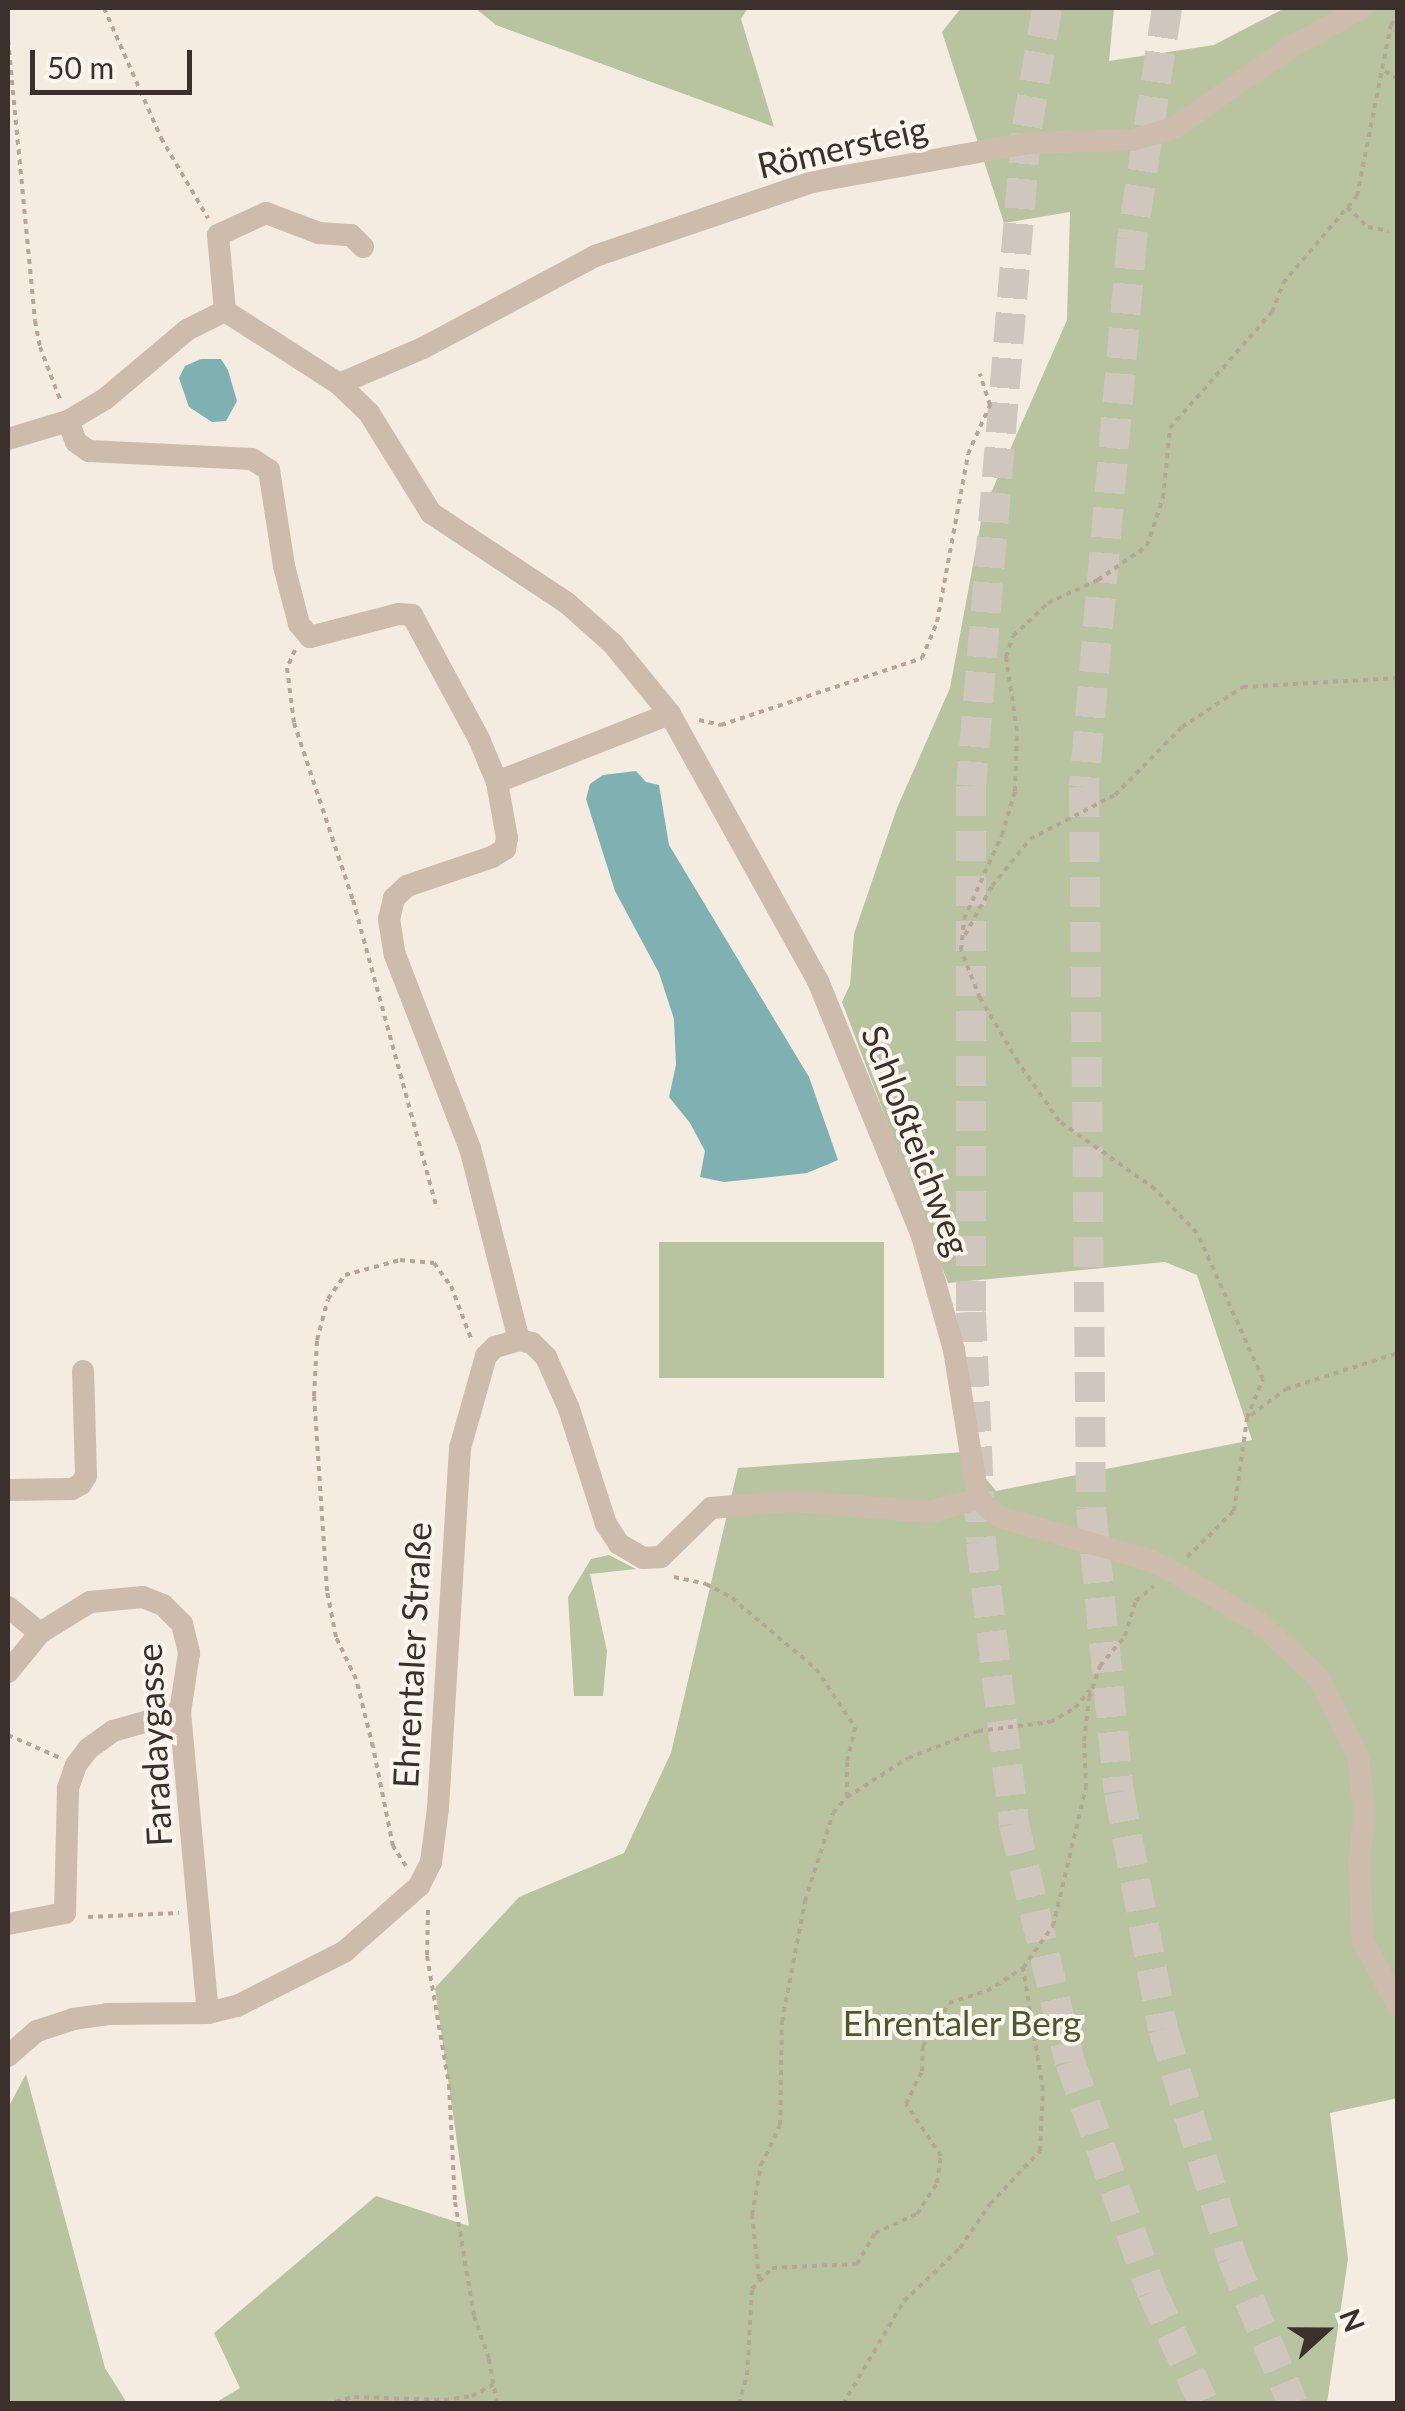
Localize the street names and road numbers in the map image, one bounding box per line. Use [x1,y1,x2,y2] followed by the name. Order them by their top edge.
[753,106,931,186] street label: Römersteig
[854,1019,980,1261] street label: Schloßteichweg
[383,1521,439,1789] street label: Ehrentaler Straße
[127,1642,179,1848] street label: Faradaygasse

